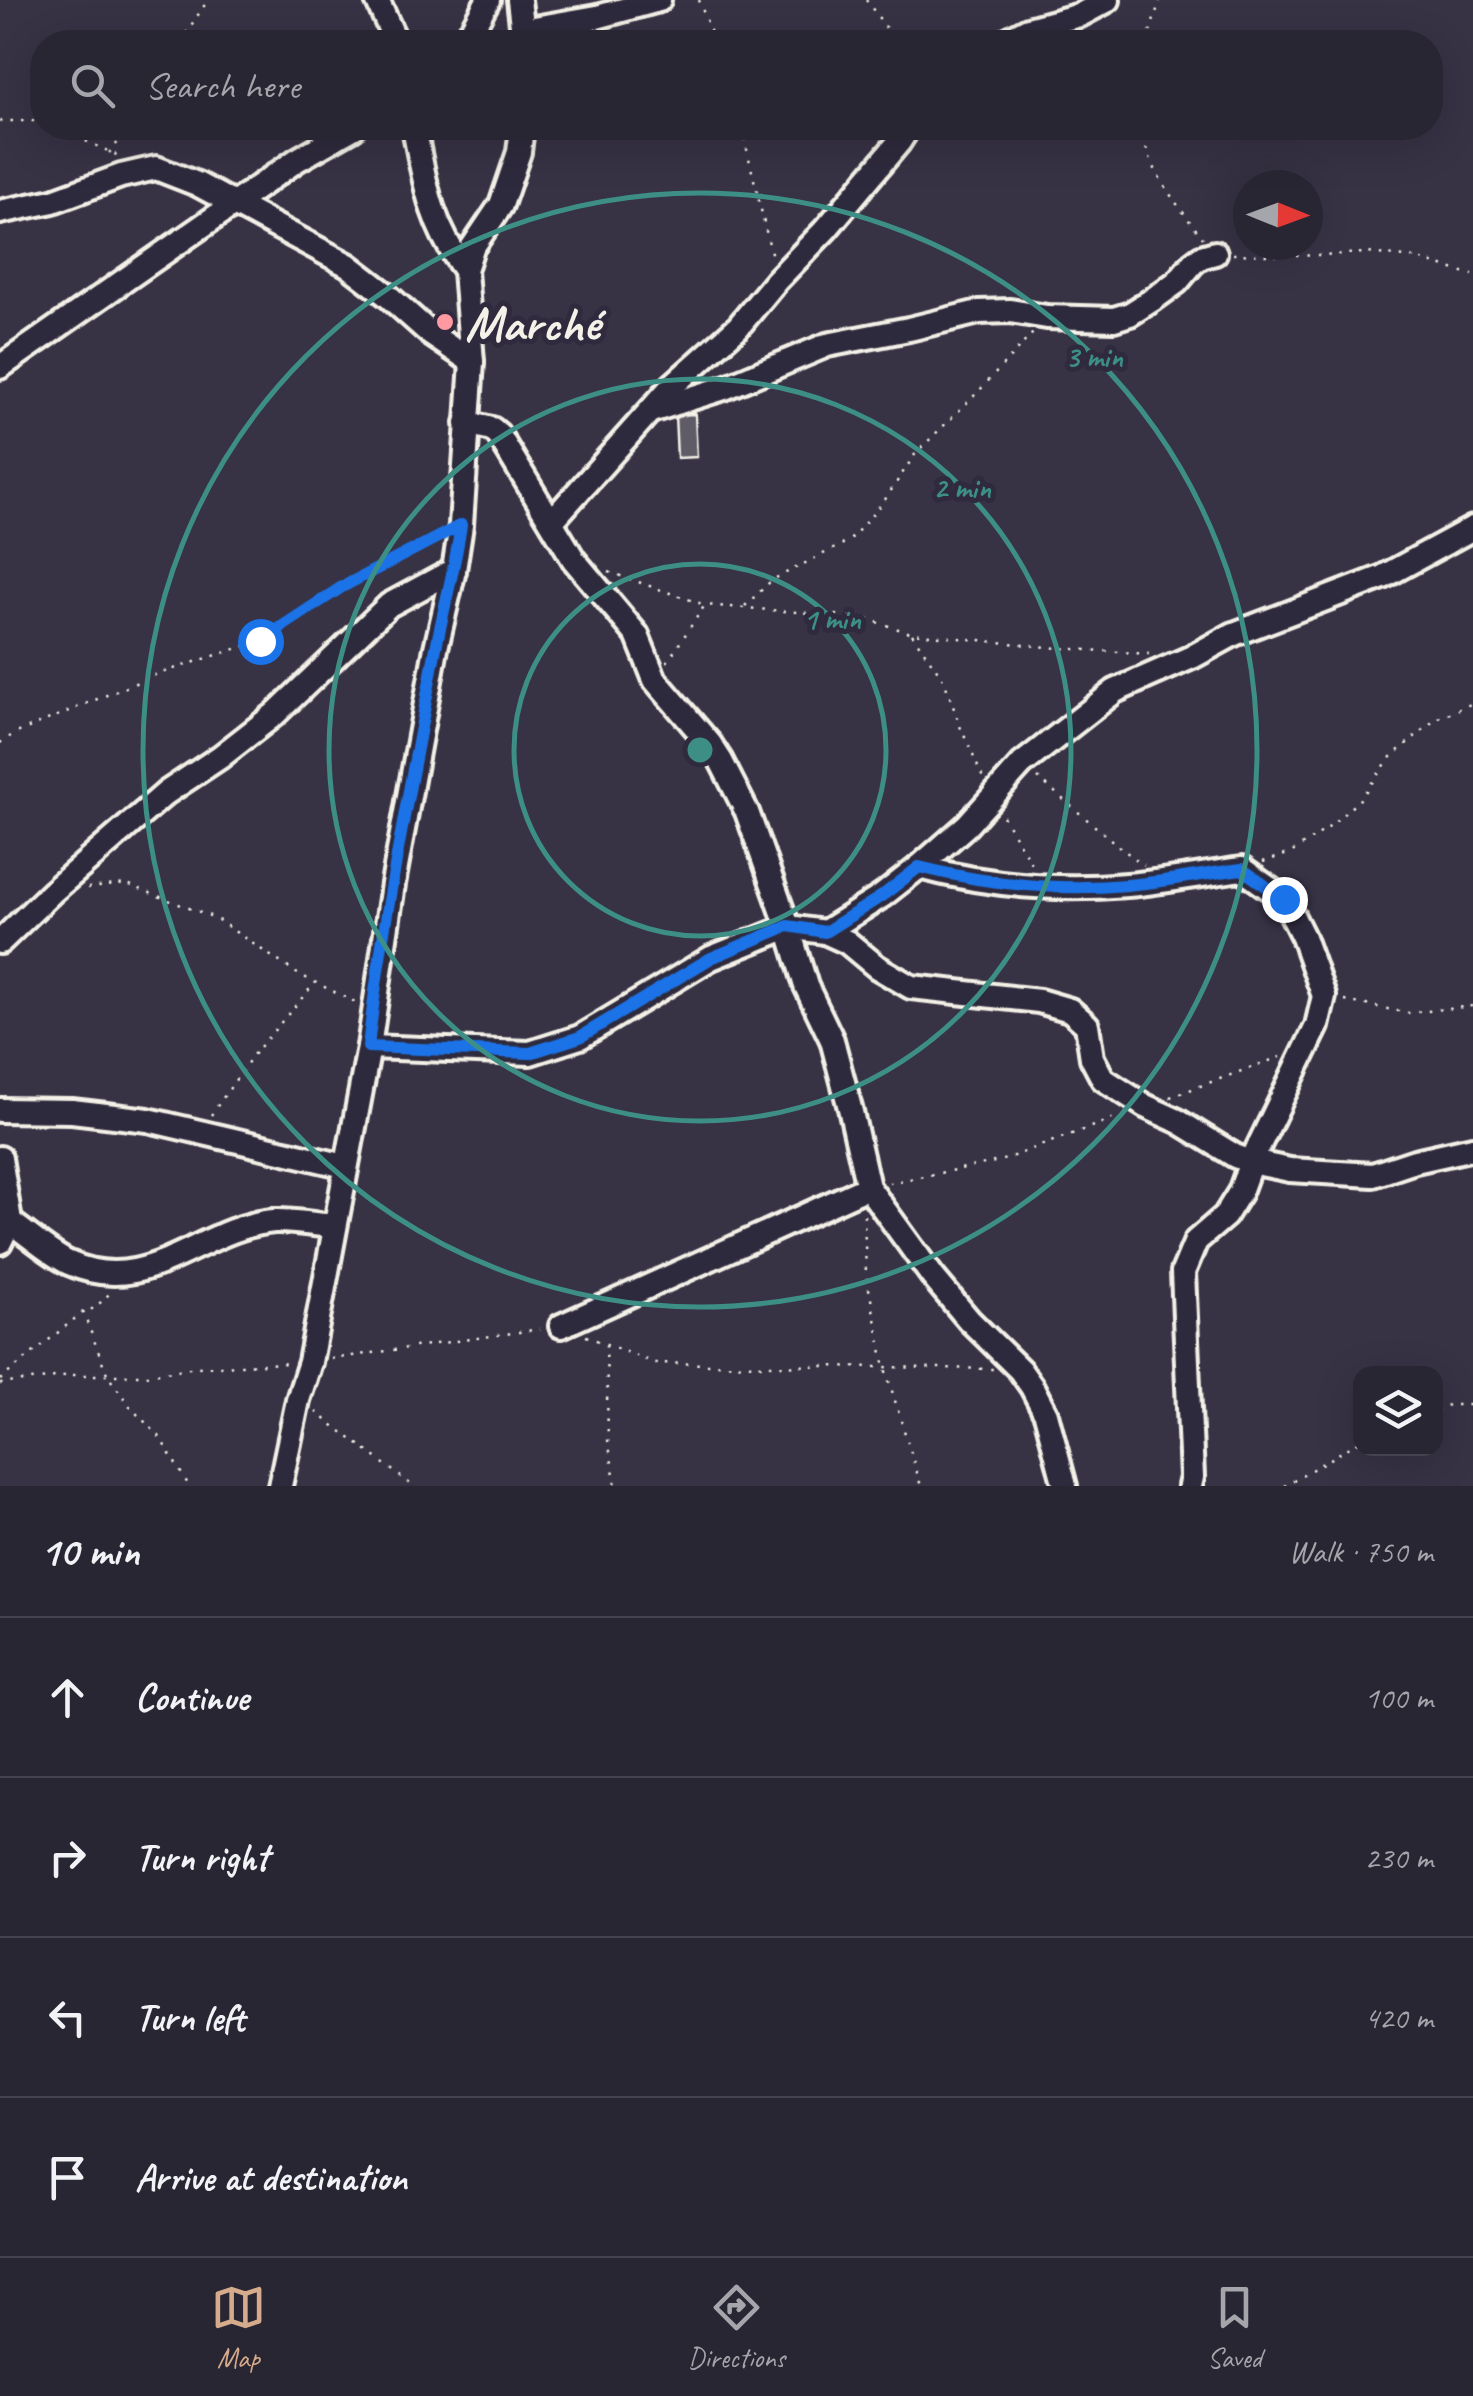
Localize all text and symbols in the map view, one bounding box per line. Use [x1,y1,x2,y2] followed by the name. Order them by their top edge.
[30,30,1443,140] search box
[65,58,120,113] icon: search
[145,62,300,109] text: Search here
[1233,170,1323,260] north arrow
[465,292,607,355] place label: Marché
[434,311,456,333] marker: Marché
[1065,338,1124,376] text: 3 min
[933,469,992,507] text: 2 min
[803,600,862,638] text: 1 min
[238,619,284,665] route start
[682,732,718,768] centre of rings
[1262,877,1308,923] route end
[1353,1366,1443,1456] map controls
[1353,1366,1443,1456] button: layers
[40,1525,139,1578] text: 10 min
[1289,1531,1433,1572] text: Walk · 750 m
[40,1670,95,1725] icon: ahead
[135,1674,249,1721] text: Continue
[1364,1677,1433,1718] text: 100 m
[40,1830,95,1885] icon: right
[135,1834,269,1881] text: Turn right
[1364,1837,1433,1878] text: 230 m
[40,1990,95,2045] icon: left
[135,1994,245,2041] text: Turn left
[1364,1997,1433,2038] text: 420 m
[40,2150,95,2205] icon: arrive
[135,2154,407,2201] text: Arrive at destination
[211,2280,266,2375] tab: Map
[688,2280,785,2375] tab: Directions
[1207,2280,1262,2375] tab: Saved

